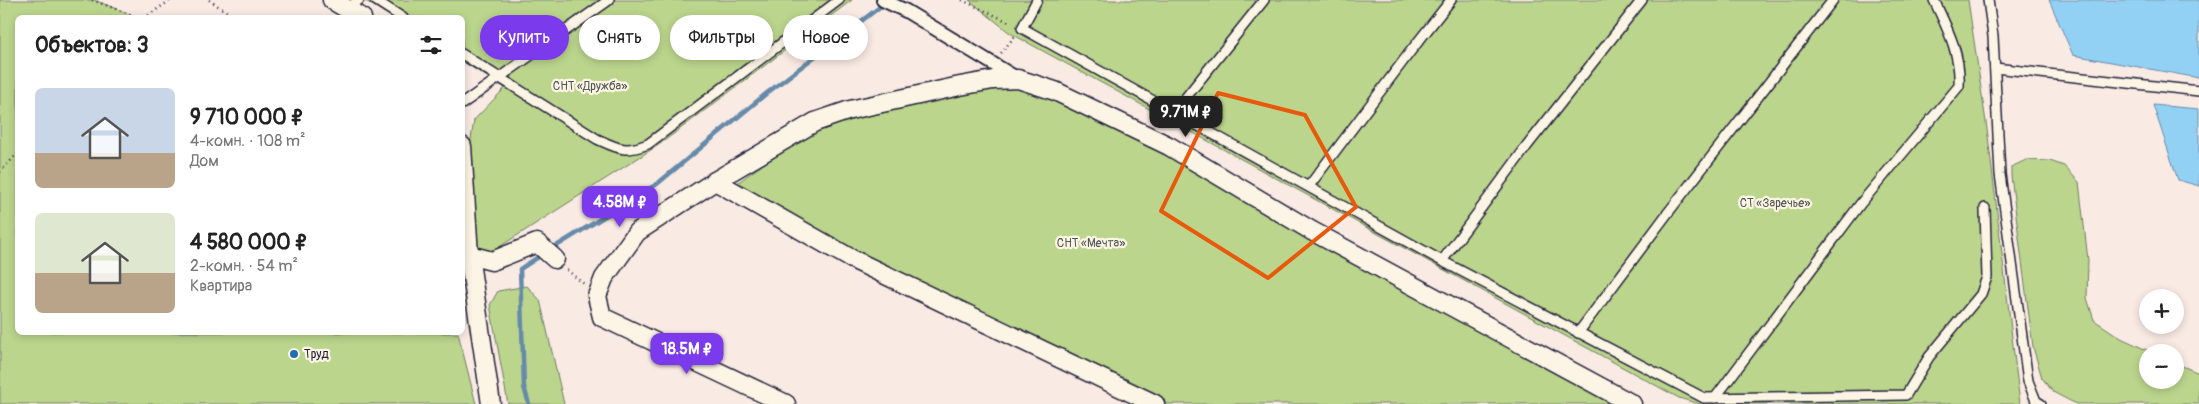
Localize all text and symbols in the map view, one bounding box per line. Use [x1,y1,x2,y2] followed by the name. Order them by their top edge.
[480,15,569,60] chip: Купить
[579,15,660,60] chip: Снять
[670,15,773,60] chip: Фильтры
[783,15,868,60] chip: Новое
[417,31,445,59] icon: filters
[35,32,149,59] text: Объектов: 3
[553,79,627,94] park label: СНТ «Дружба»
[1140,96,1232,138] pin: 9.71M ₽
[1160,102,1212,122] text: 9.71M ₽
[190,104,304,131] text: 9 710 000 ₽
[75,108,135,168] icon: home
[190,131,306,151] text: 4-комн. · 108 m²
[190,151,219,171] text: Дом
[574,186,666,228] pin: 4.58M ₽
[593,192,647,212] text: 4.58M ₽
[1740,196,1810,211] park label: СТ «Заречье»
[190,229,308,256] text: 4 580 000 ₽
[75,233,135,293] icon: home
[1057,236,1125,251] park label: СНТ «Мечта»
[190,256,298,276] text: 2-комн. · 54 m²
[190,276,252,296] text: Квартира
[2139,289,2184,389] map controls
[2139,289,2184,334] button: +
[641,332,733,375] pin: 18.5M ₽
[661,339,713,359] text: 18.5M ₽
[2139,344,2184,389] button: −
[304,347,329,362] place label: Труд
[288,348,300,360] marker: Труд

